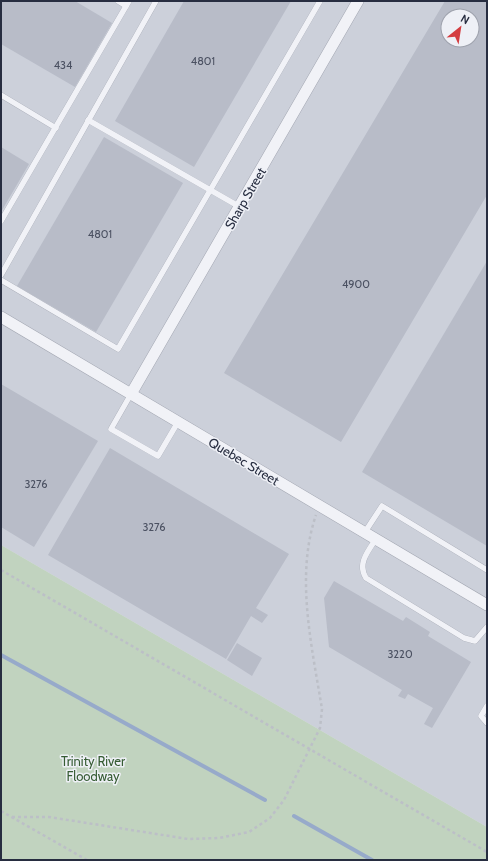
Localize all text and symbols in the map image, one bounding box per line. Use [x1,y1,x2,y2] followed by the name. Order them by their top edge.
[440,8,480,48] north arrow
[458,11,472,27] text: N
[191,54,215,68] house number: 4801
[54,58,73,72] house number: 434
[221,164,269,232] street label: Sharp Street
[88,227,112,241] house number: 4801
[342,277,370,291] house number: 4900
[206,434,283,489] street label: Quebec Street
[24,477,48,491] house number: 3276
[142,520,166,534] house number: 3276
[387,647,413,661] house number: 3220
[61,753,126,784] park label: Trinity River Floodway

